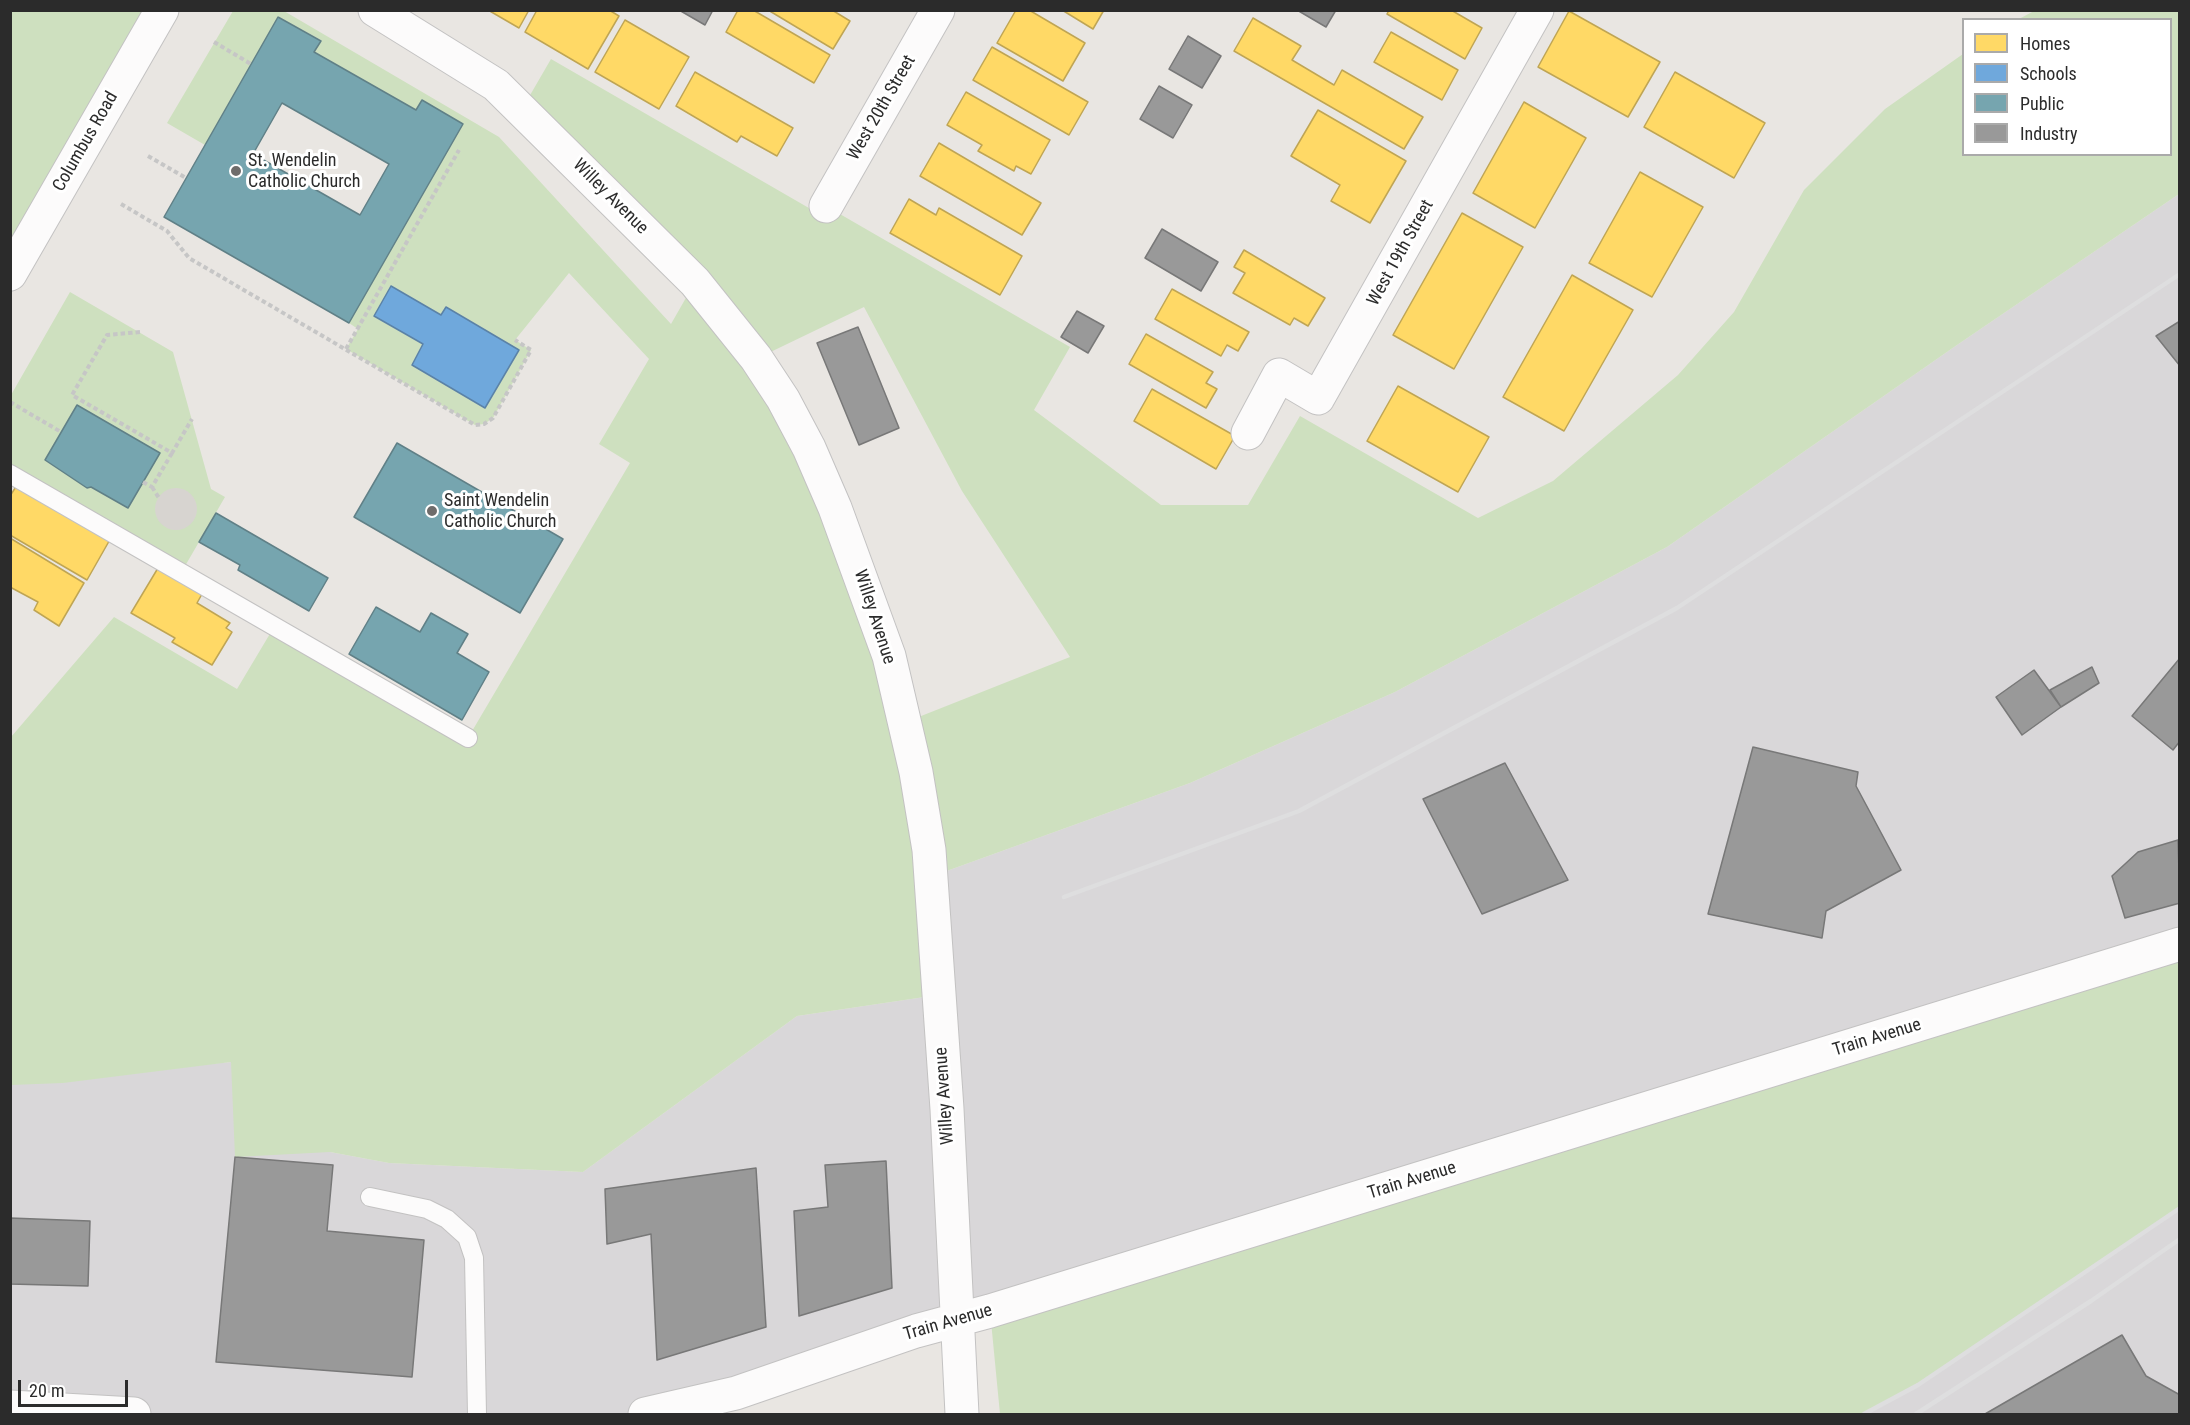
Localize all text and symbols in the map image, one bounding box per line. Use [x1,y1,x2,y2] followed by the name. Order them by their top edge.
[1962,18,2172,156] legend
[2020,33,2070,54] text: Homes
[843,52,921,164] street label: West 20th Street
[2020,63,2077,84] text: Schools
[49,88,123,196] street label: Columbus Road
[2020,93,2064,114] text: Public
[2020,123,2078,144] text: Industry
[248,150,361,192] place label: St. Wendelin Catholic Church
[568,155,652,239] street label: Willey Avenue
[229,164,243,178] marker: St. Wendelin Catholic Church
[1363,196,1439,310] street label: West 19th Street
[444,490,557,532] place label: Saint Wendelin Catholic Church
[425,504,439,518] marker: Saint Wendelin Catholic Church
[849,567,899,667] street label: Willey Avenue
[1830,1014,1924,1062] street label: Train Avenue
[931,1046,959,1146] street label: Willey Avenue
[1365,1157,1459,1205] street label: Train Avenue
[901,1300,995,1346] street label: Train Avenue
[21,1368,130,1406] scale bar
[29,1380,64,1401] text: 20 m

